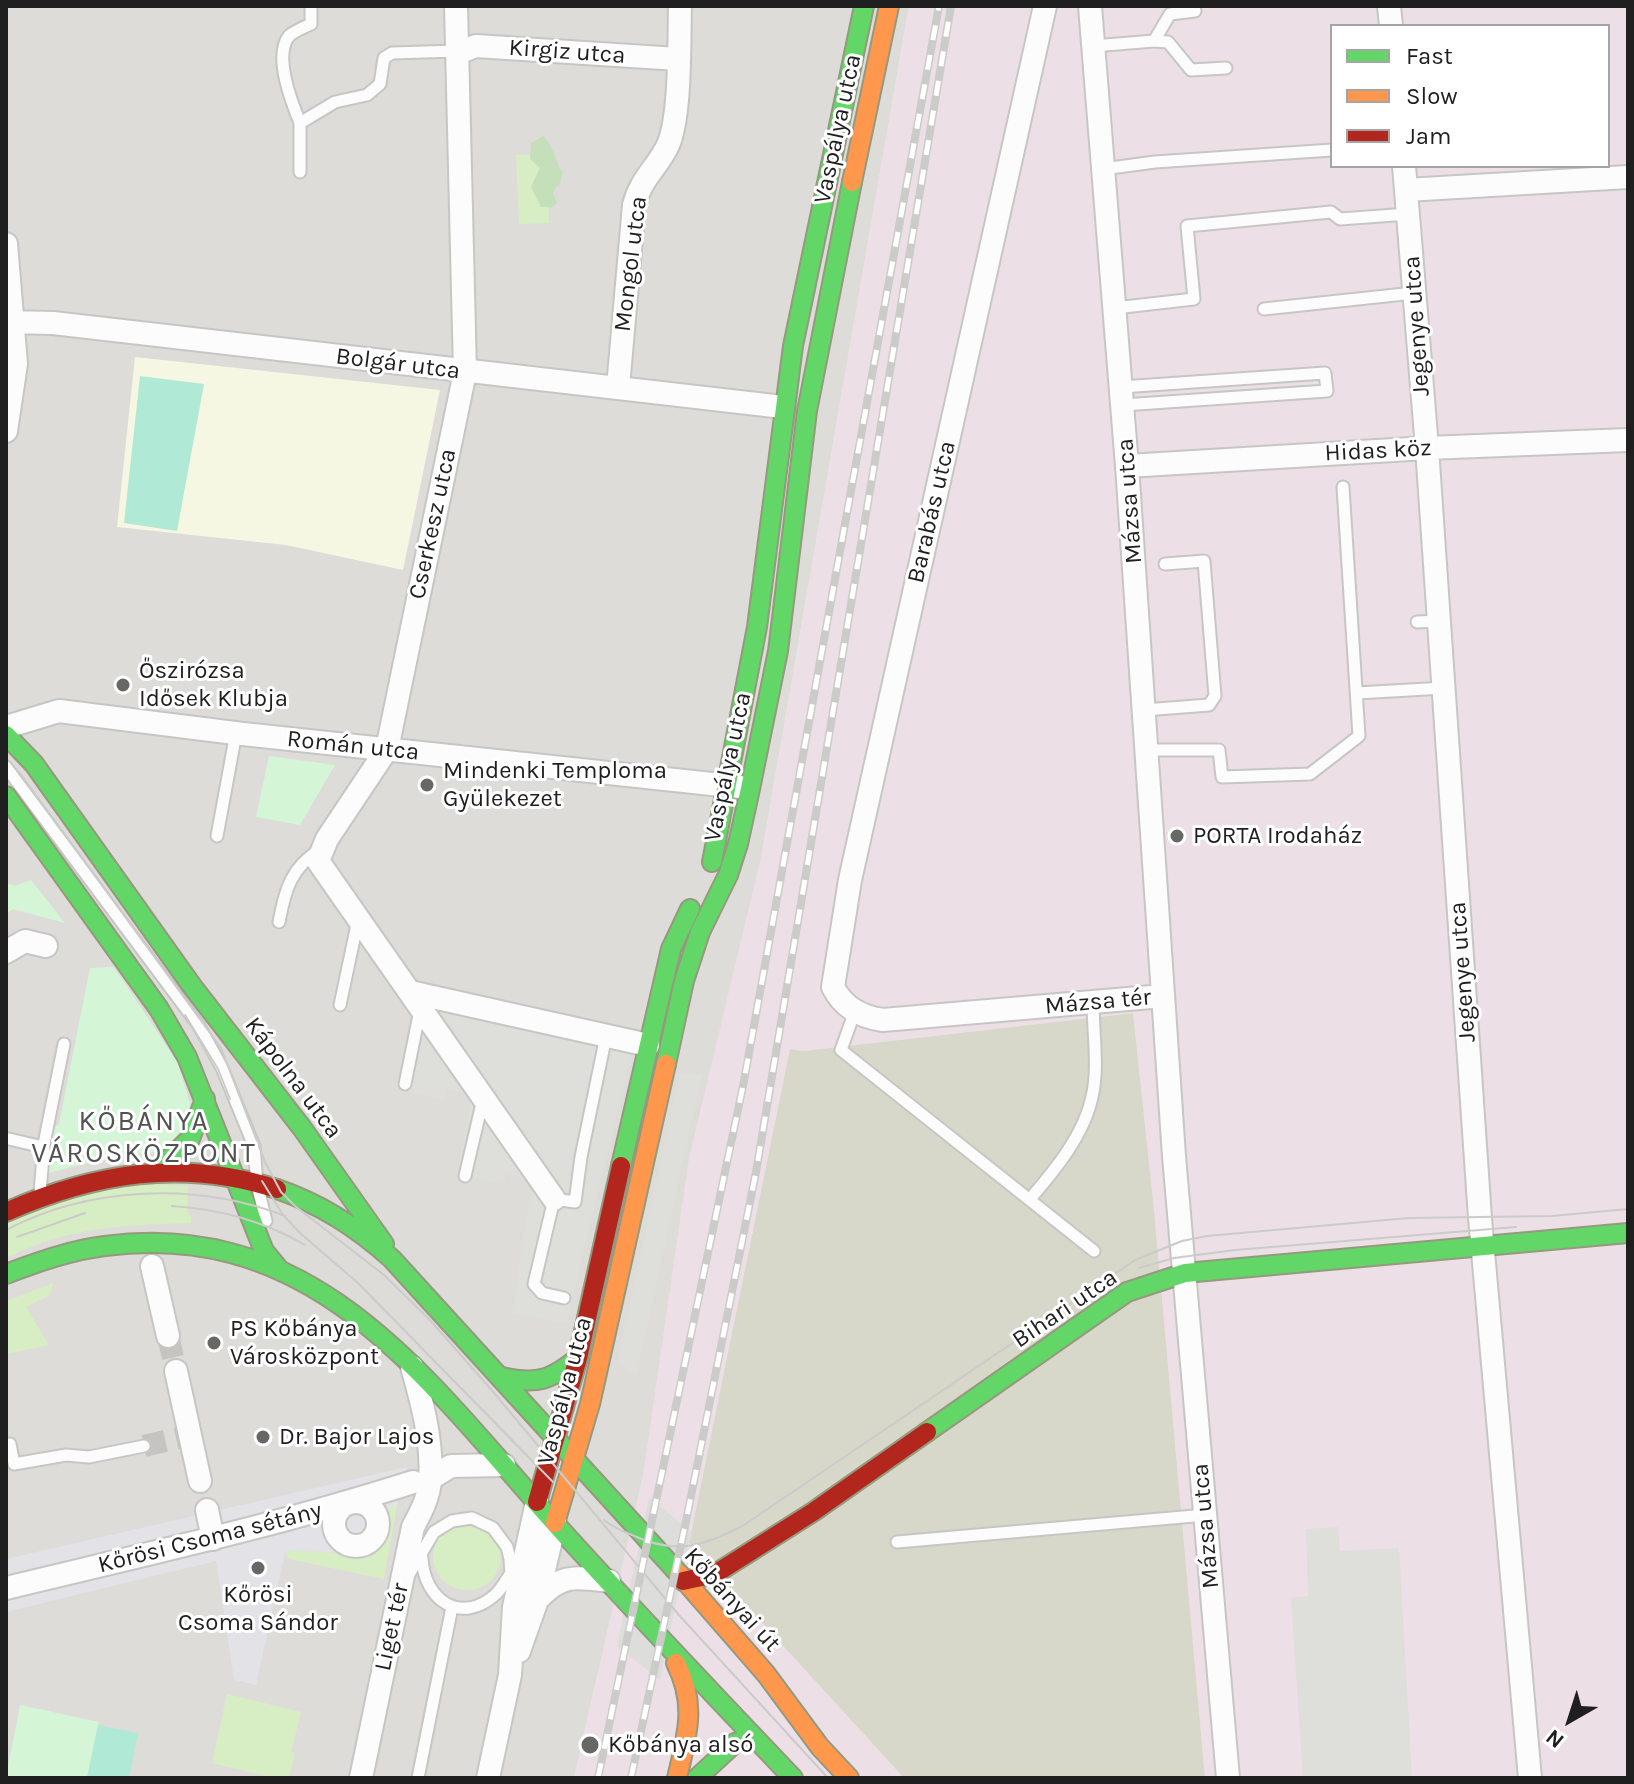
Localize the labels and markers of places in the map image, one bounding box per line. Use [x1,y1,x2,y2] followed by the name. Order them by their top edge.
[139,657,288,713] place label: Őszirózsa Idősek Klubja
[114,676,132,694] marker: Őszirózsa Idősek Klubja
[443,757,667,813] place label: Mindenki Temploma Gyülekezet
[418,776,436,794] marker: Mindenki Temploma Gyülekezet
[1193,822,1362,850] place label: PORTA Irodaház
[1168,827,1186,845] marker: PORTA Irodaház
[230,1315,379,1371] place label: PS Kőbánya Városközpont
[205,1334,223,1352] marker: PS Kőbánya Városközpont
[279,1423,434,1451] place label: Dr. Bajor Lajos
[254,1428,272,1446] marker: Dr. Bajor Lajos
[249,1559,267,1577] marker: Kőrösi Csoma Sándor
[178,1581,338,1637] place label: Kőrösi Csoma Sándor
[608,1731,753,1759] place label: Kőbánya alsó
[579,1734,601,1756] marker: Kőbánya alsó

